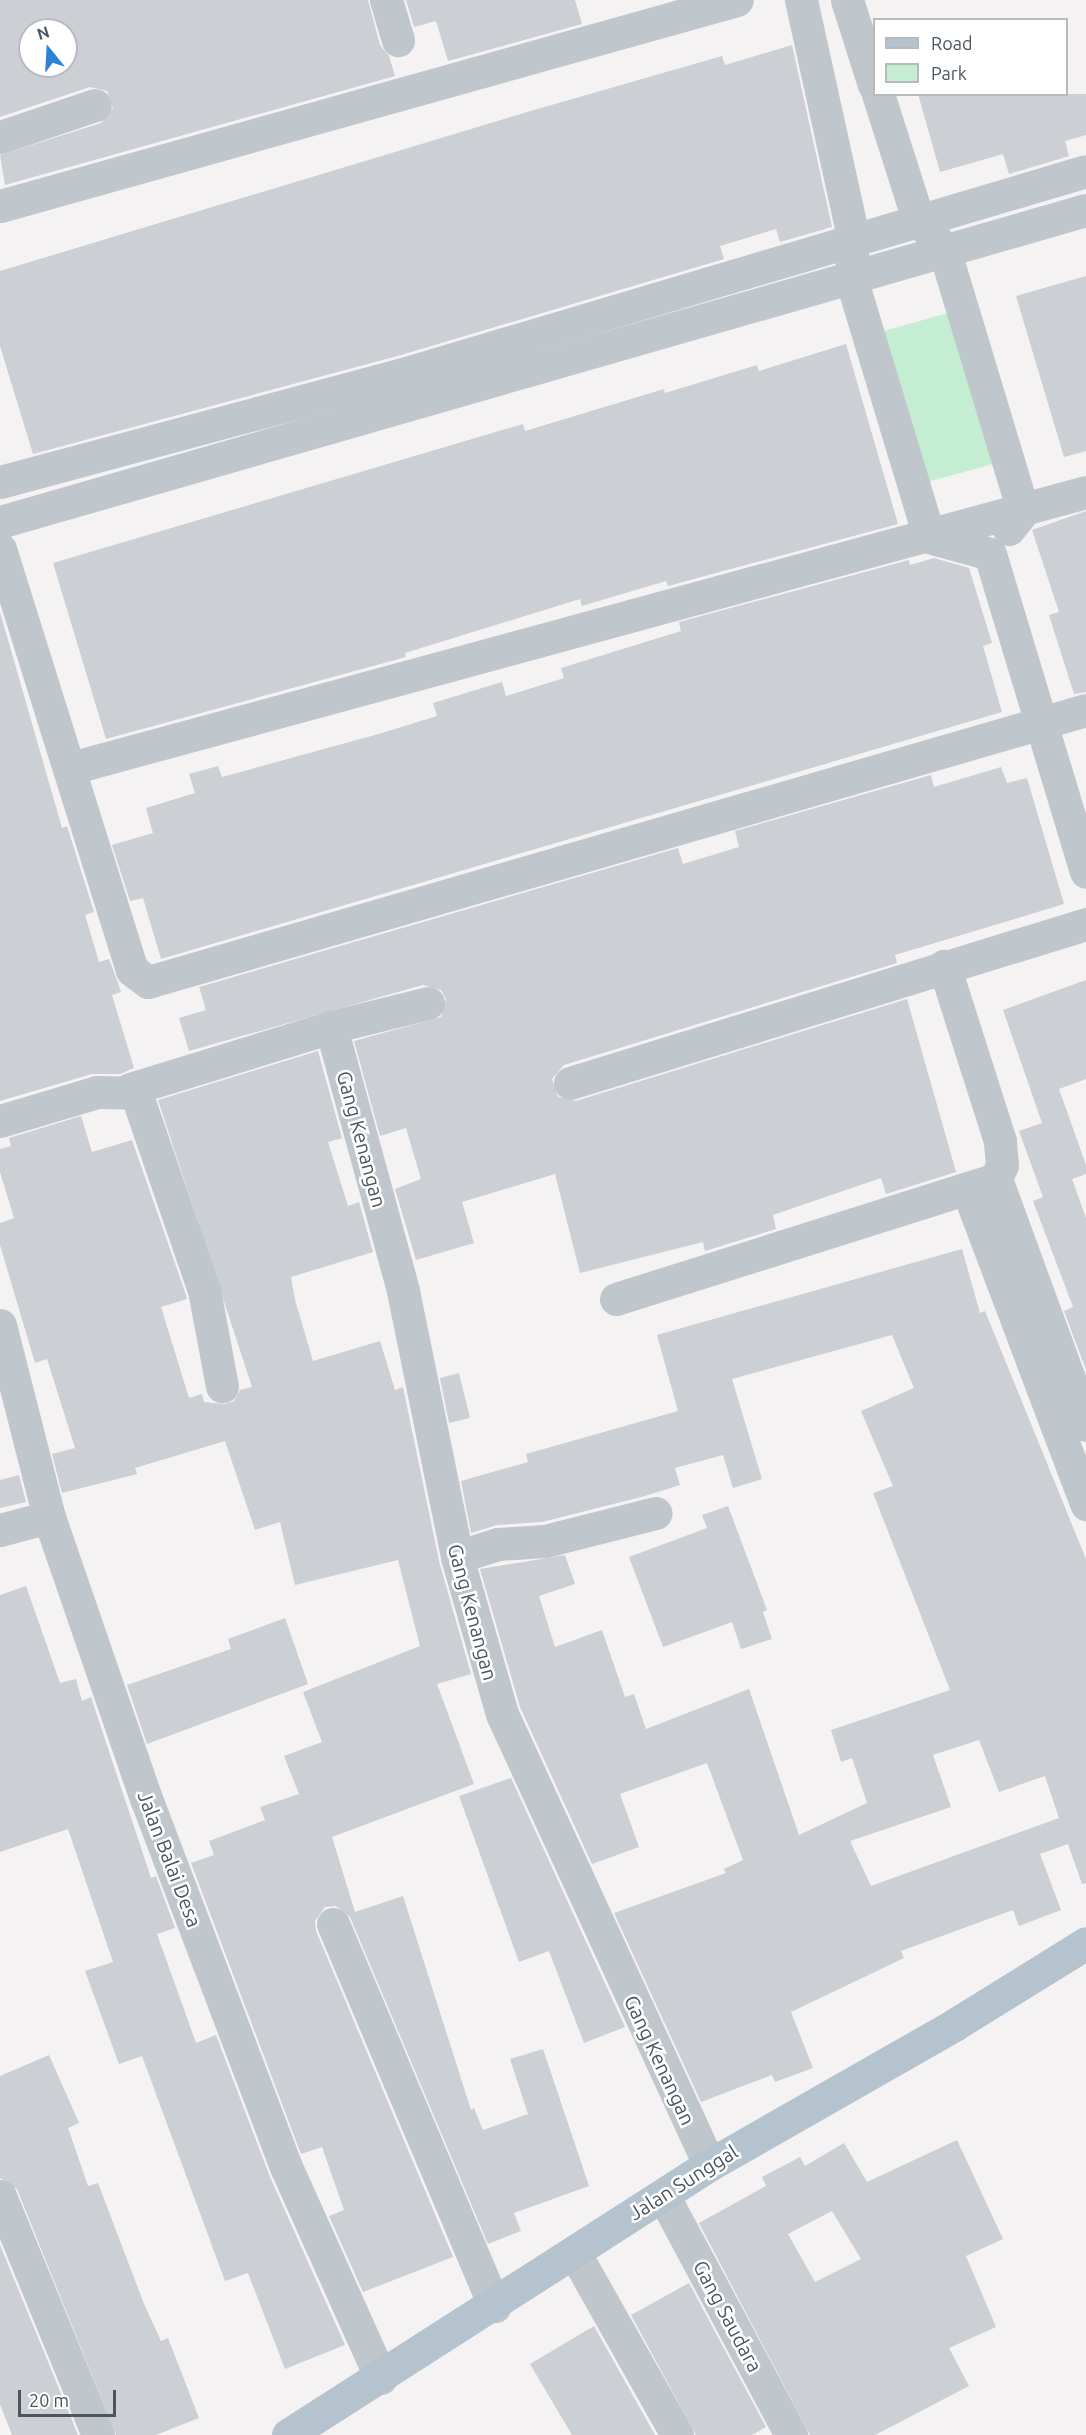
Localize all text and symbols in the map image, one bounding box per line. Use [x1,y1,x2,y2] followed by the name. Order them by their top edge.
[18,18,78,78] north arrow
[873,18,1068,96] legend
[35,22,52,43] text: N
[931,33,973,53] text: Road
[931,63,967,83] text: Park
[332,1068,392,1210] street label: Gang Kenangan
[443,1541,503,1683] street label: Gang Kenangan
[133,1788,207,1930] street label: Jalan Balai Desa
[619,1991,701,2129] street label: Gang Kenangan
[624,2139,742,2225] street label: Jalan Sunggal
[689,2256,767,2376] street label: Gang Saudara
[21,2378,118,2416] scale bar
[29,2390,69,2410] text: 20 m

